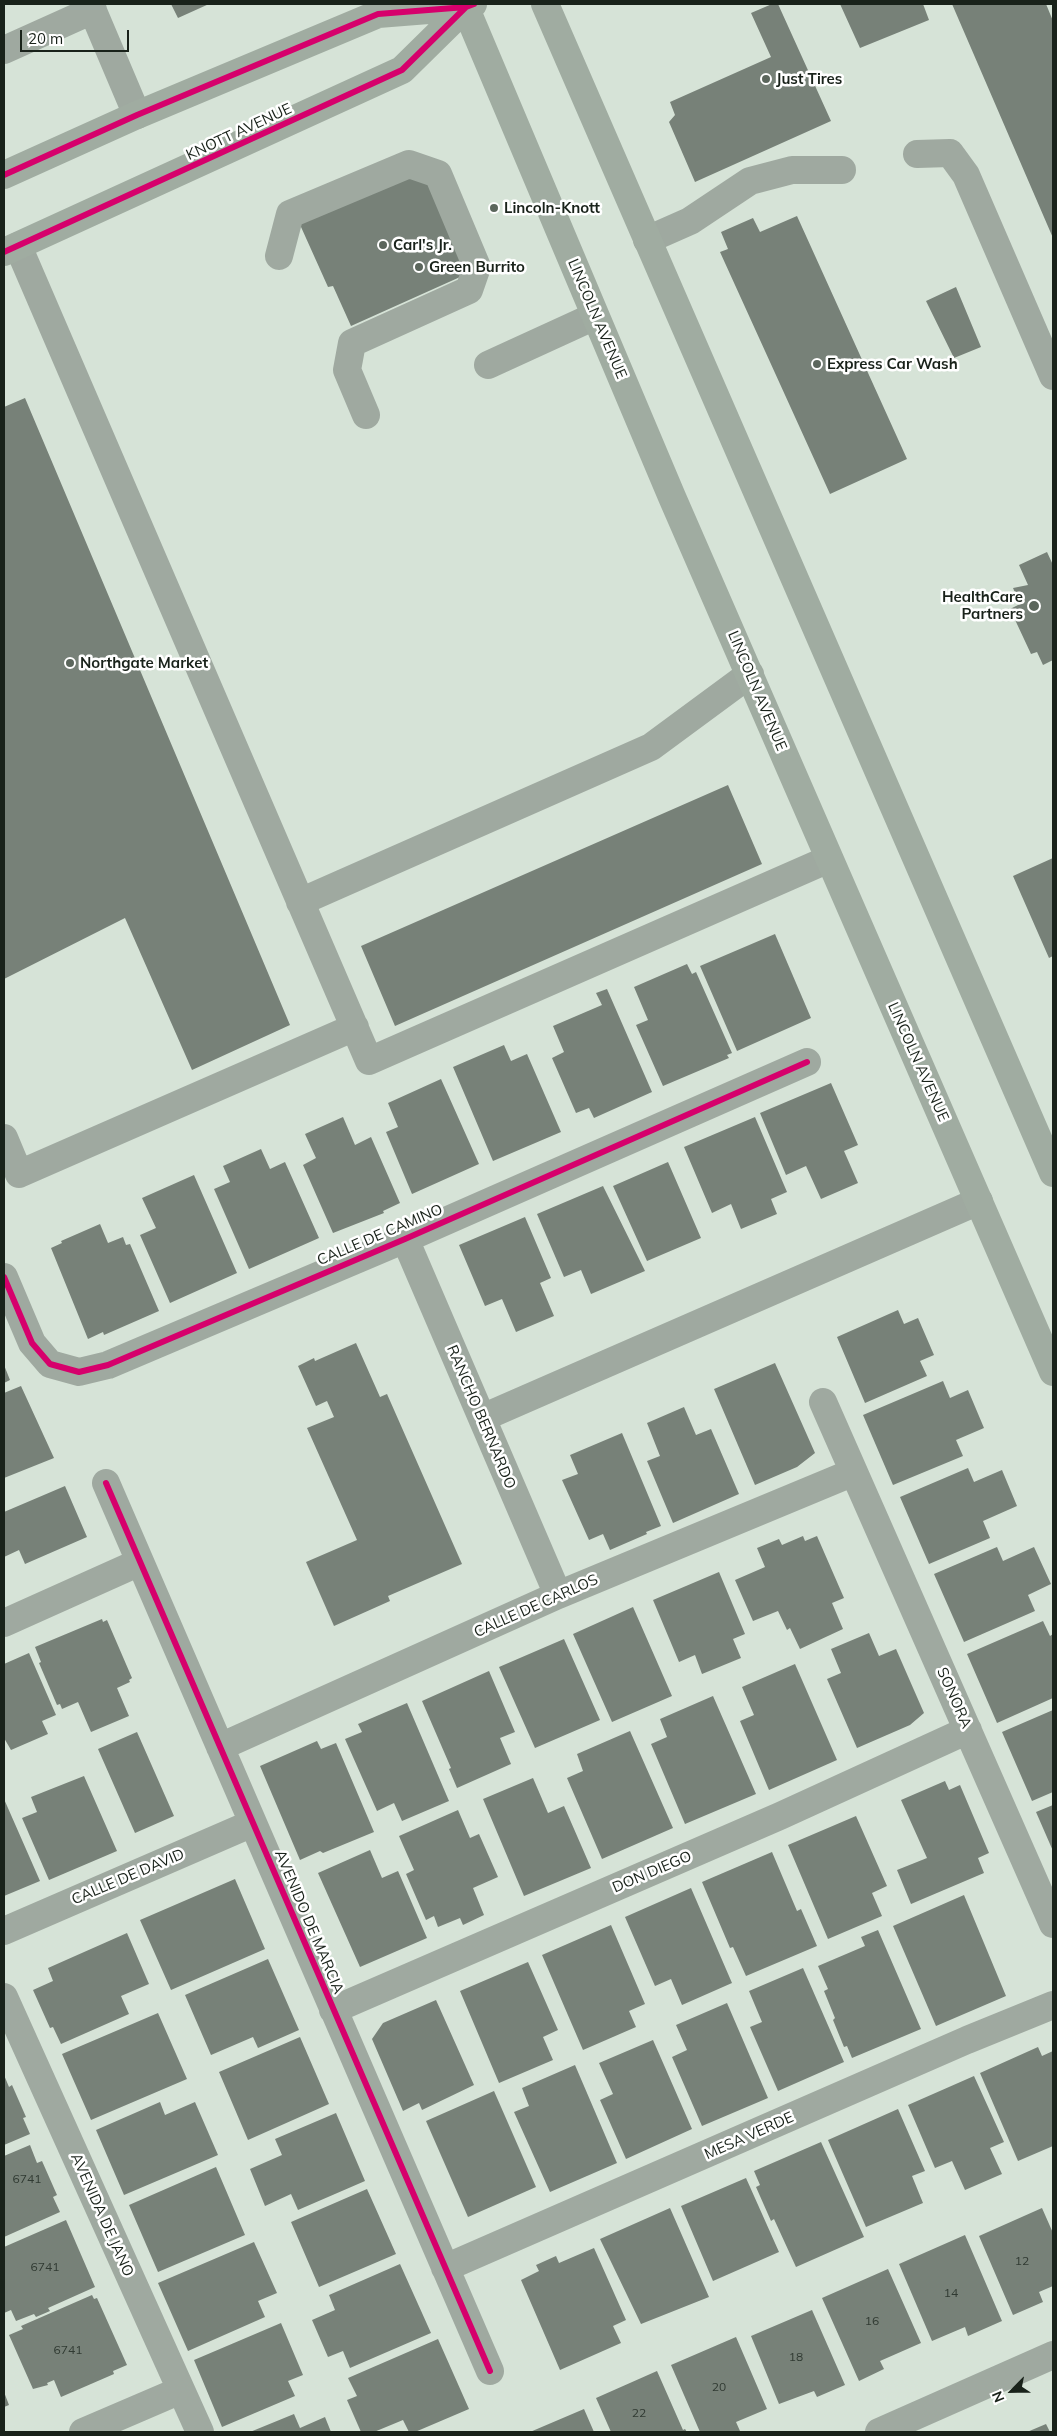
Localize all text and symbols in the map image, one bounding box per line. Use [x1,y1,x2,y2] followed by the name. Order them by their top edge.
[22,20,131,52] scale bar
[28,29,63,48] text: 20 m
[776,70,842,88] place label: Just Tires
[760,73,772,85] marker: Just Tires
[183,100,295,164] street label: KNOTT AVENUE
[504,199,600,217] place label: Lincoln-Knott
[488,202,500,214] marker: Lincoln-Knott
[393,236,452,254] place label: Carl's Jr.
[377,239,389,251] marker: Carl's Jr.
[564,256,630,382] street label: LINCOLN AVENUE
[429,258,525,276] place label: Green Burrito
[413,261,425,273] marker: Green Burrito
[827,355,958,373] place label: Express Car Wash
[811,358,823,370] marker: Express Car Wash
[942,588,1023,623] place label: HealthCare Partners
[1027,599,1041,613] marker: HealthCare Partners
[724,628,790,754] street label: LINCOLN AVENUE
[80,654,208,672] place label: Northgate Market
[64,657,76,669] marker: Northgate Market
[884,1000,952,1124] street label: LINCOLN AVENUE
[315,1200,445,1270] street label: CALLE DE CAMINO
[443,1342,519,1492] street label: RANCHO BERNARDO
[471,1571,601,1641] street label: CALLE DE CARLOS
[933,1665,975,1731] street label: SONORA
[69,1845,187,1909] street label: CALLE DE DAVID
[271,1847,347,1997] street label: AVENIDO DE MARCIA
[610,1847,694,1897] street label: DON DIEGO
[702,2108,796,2164] street label: MESA VERDE
[67,2150,137,2280] street label: AVENIDA DE JANO
[13,2172,41,2186] house number: 6741
[1015,2254,1029,2268] house number: 12
[31,2260,59,2274] house number: 6741
[944,2286,958,2300] house number: 14
[865,2314,879,2328] house number: 16
[54,2343,82,2357] house number: 6741
[789,2350,803,2364] house number: 18
[987,2366,1037,2416] north arrow
[712,2380,726,2394] house number: 20
[988,2388,1009,2405] text: N
[632,2406,646,2420] house number: 22

